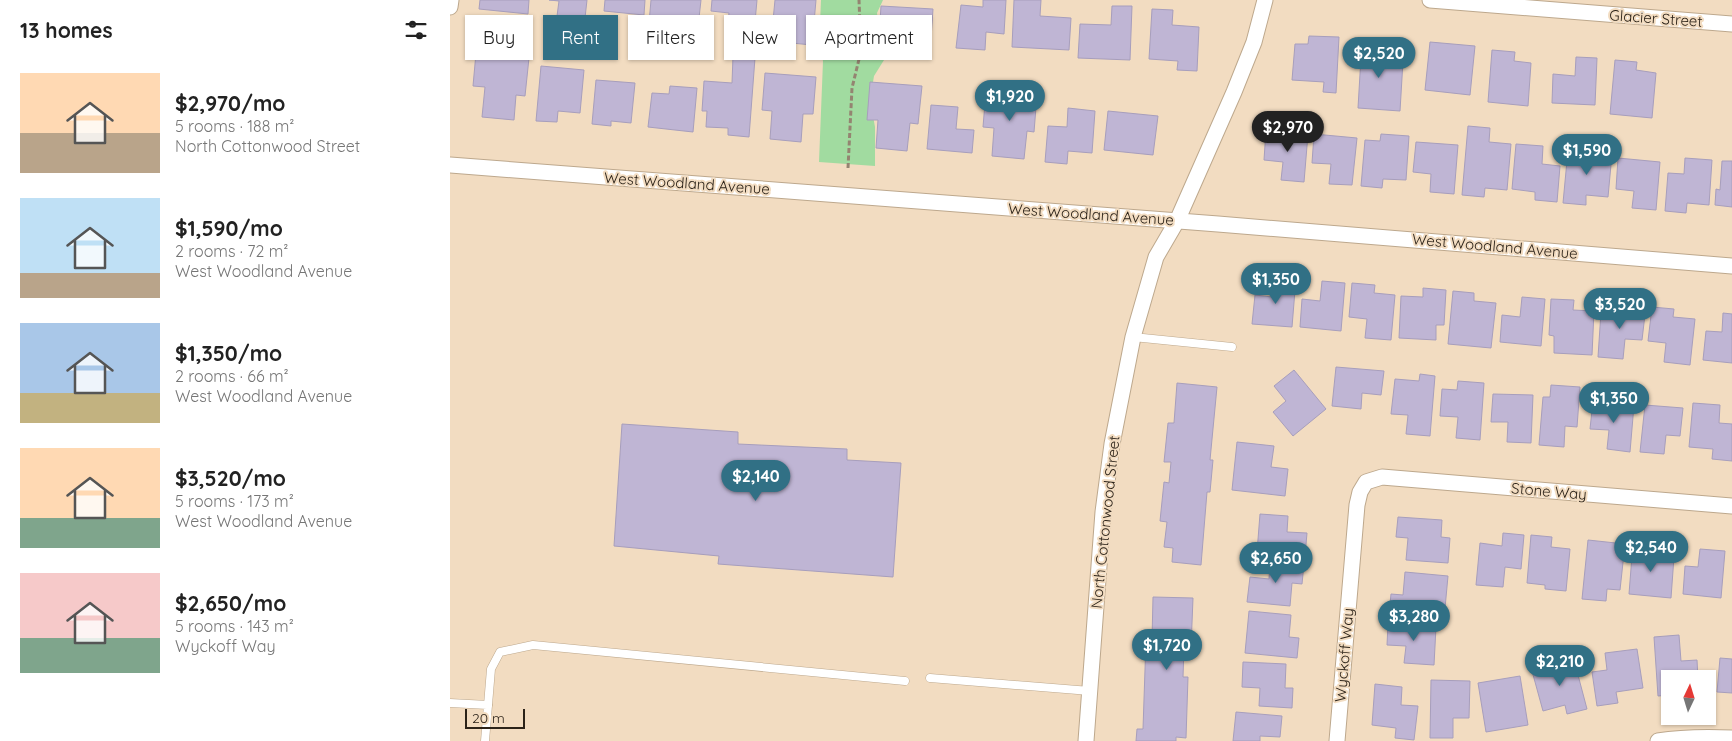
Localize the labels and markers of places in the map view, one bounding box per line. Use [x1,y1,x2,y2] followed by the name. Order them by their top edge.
[1338,36,1420,79] pin: $2,520
[969,80,1051,122] pin: $1,920
[1247,110,1329,153] pin: $2,970
[1546,134,1628,176] pin: $1,590
[1235,262,1317,305] pin: $1,350
[1579,288,1661,330] pin: $3,520
[1573,382,1655,424] pin: $1,350
[715,460,797,502] pin: $2,140
[1610,530,1692,573] pin: $2,540
[1235,542,1317,584] pin: $2,650
[1373,600,1455,642] pin: $3,280
[1126,628,1208,671] pin: $1,720
[1519,644,1601,687] pin: $2,210

